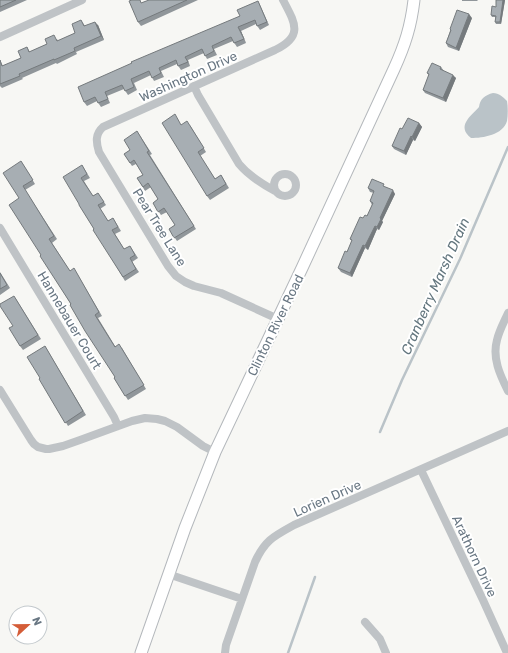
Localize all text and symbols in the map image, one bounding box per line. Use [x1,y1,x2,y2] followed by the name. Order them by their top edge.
[137,48,240,106] street label: Washington Drive
[130,186,189,269] street label: Pear Tree Lane
[398,215,473,357] water label: Cranberry Marsh Drain
[34,269,105,372] street label: Hannebauer Court
[244,272,306,378] street label: Clinton River Road
[291,477,363,520] street label: Lorien Drive
[449,513,500,599] street label: Arathorn Drive
[8,605,48,645] north arrow
[29,615,44,628] text: N

